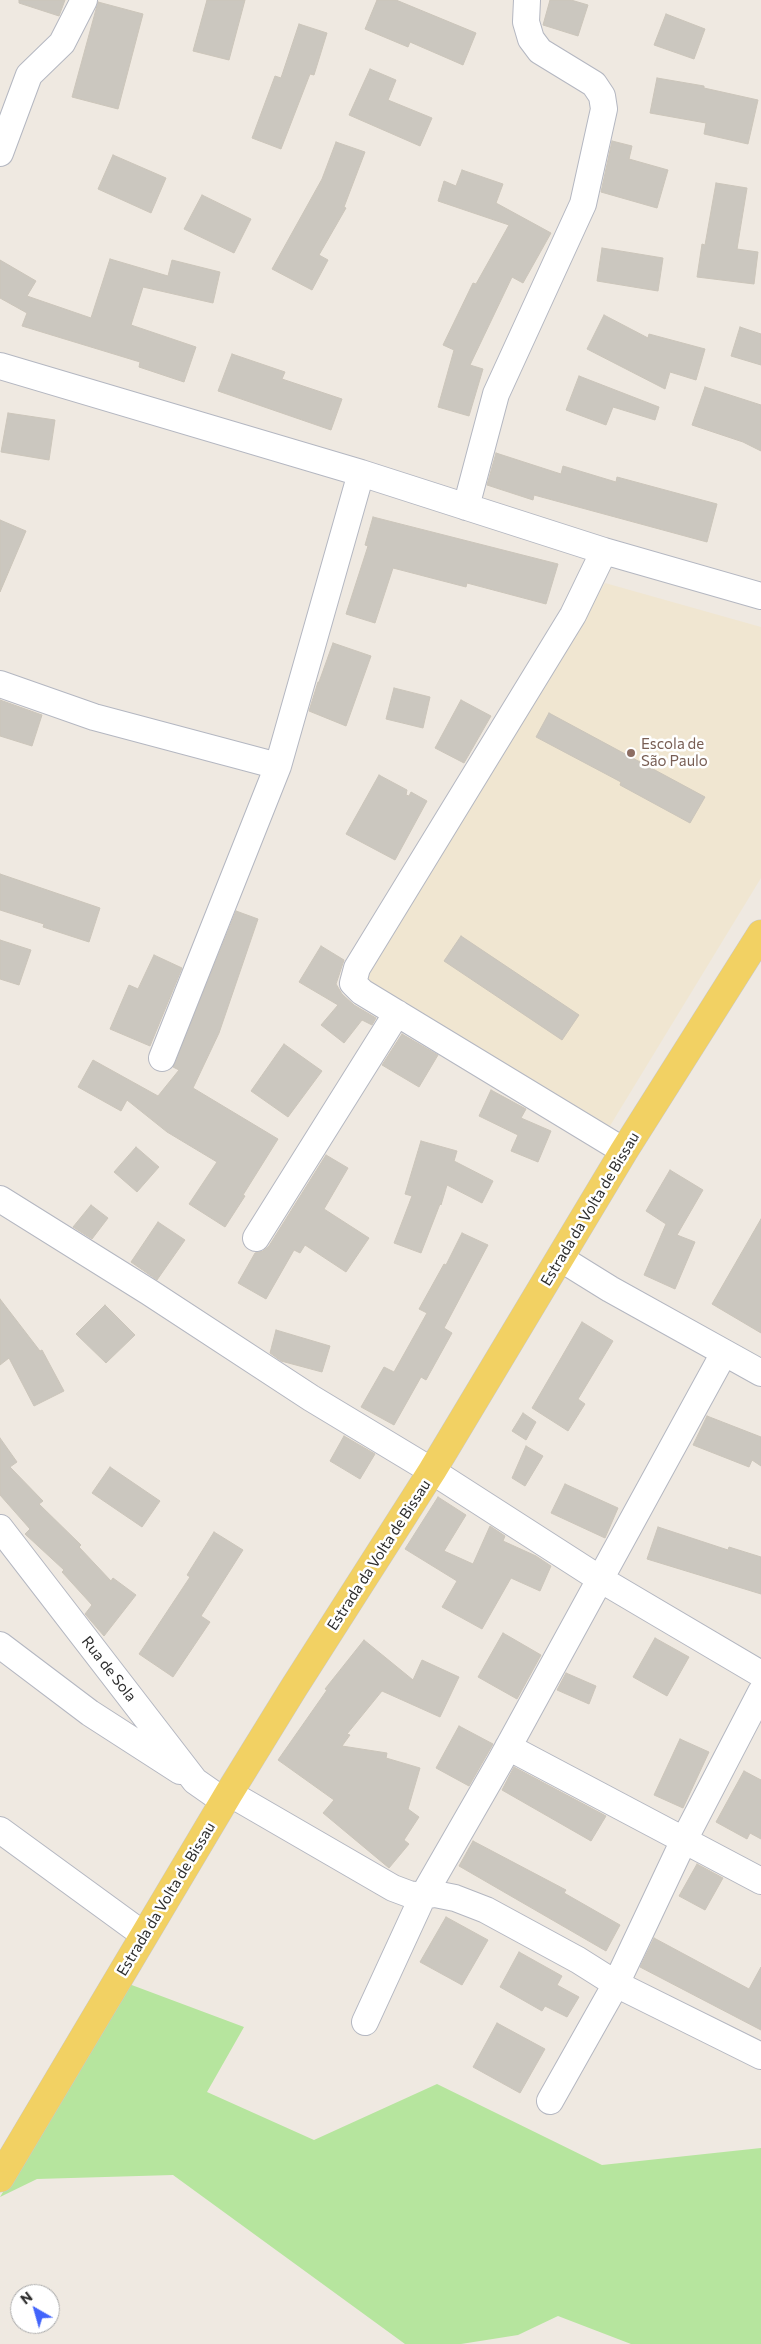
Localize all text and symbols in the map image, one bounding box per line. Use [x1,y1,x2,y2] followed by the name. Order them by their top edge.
[641,735,708,770] place label: Escola de São Paulo
[625,747,637,759] marker: Escola de São Paulo
[537,1129,643,1289] street label: Estrada da Volta de Bissau
[324,1476,434,1634] street label: Estrada da Volta de Bissau
[78,1633,140,1705] street label: Rua de Sola
[113,1819,219,1979] street label: Estrada da Volta de Bissau
[10,2284,60,2334] north arrow
[17,2288,35,2308] text: N

